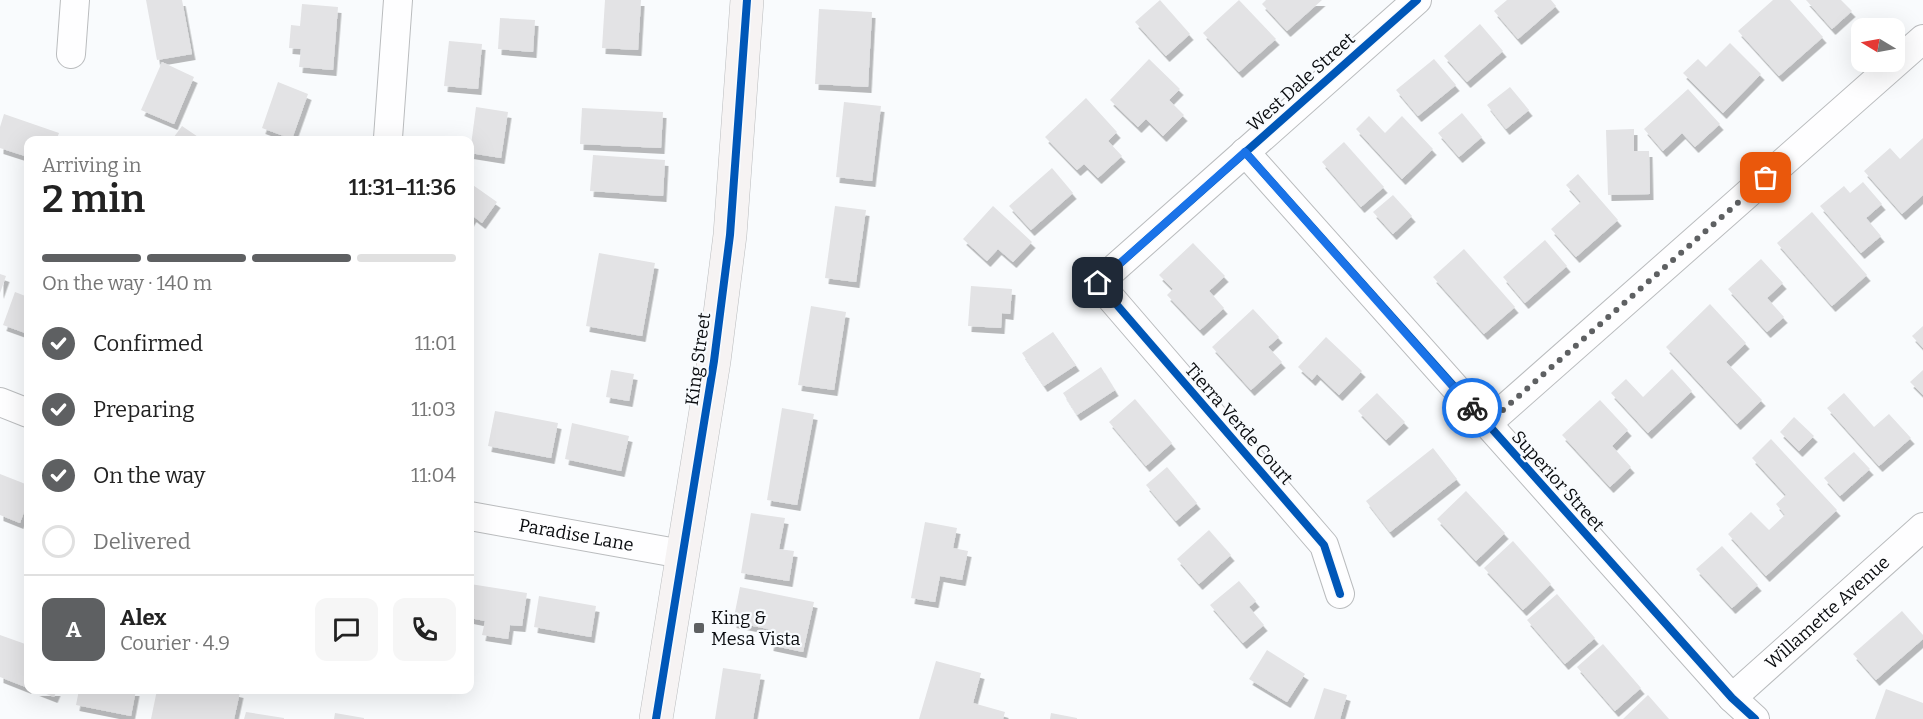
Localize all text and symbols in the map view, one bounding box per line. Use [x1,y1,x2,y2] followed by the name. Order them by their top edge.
[1851,18,1905,72] north arrow
[1851,18,1905,72] map controls
[1243,27,1360,136] street label: West Dale Street
[1740,152,1791,203] pin
[42,153,141,177] text: Arriving in
[1749,161,1782,194] icon: bag
[349,174,456,201] text: 11:31–11:36
[42,176,145,222] text: 2 min
[1072,257,1123,308] pin
[1081,266,1114,299] icon: home
[42,271,212,295] text: On the way · 140 m
[681,311,715,407] street label: King Street
[42,327,75,360] icon: check
[93,330,203,357] text: Confirmed
[415,331,456,355] text: 11:01
[1180,359,1298,490] street label: Tierra Verde Court
[1442,378,1502,438] courier
[1456,392,1489,425] icon: bike
[42,393,75,426] icon: check
[93,396,195,423] text: Preparing
[411,397,456,421] text: 11:03
[1507,426,1609,536] street label: Superior Street
[42,459,75,492] icon: check
[93,462,205,489] text: On the way
[411,463,456,487] text: 11:04
[517,514,636,556] street label: Paradise Lane
[93,528,191,555] text: Delivered
[1761,551,1894,674] street label: Willamette Avenue
[315,598,378,661] button: chat
[393,598,456,661] button: phone
[120,604,166,631] text: Alex
[711,607,801,650] place label: King & Mesa Vista
[66,616,81,643] text: A
[692,621,706,635] marker: King & Mesa Vista
[120,631,230,655] text: Courier · 4.9

